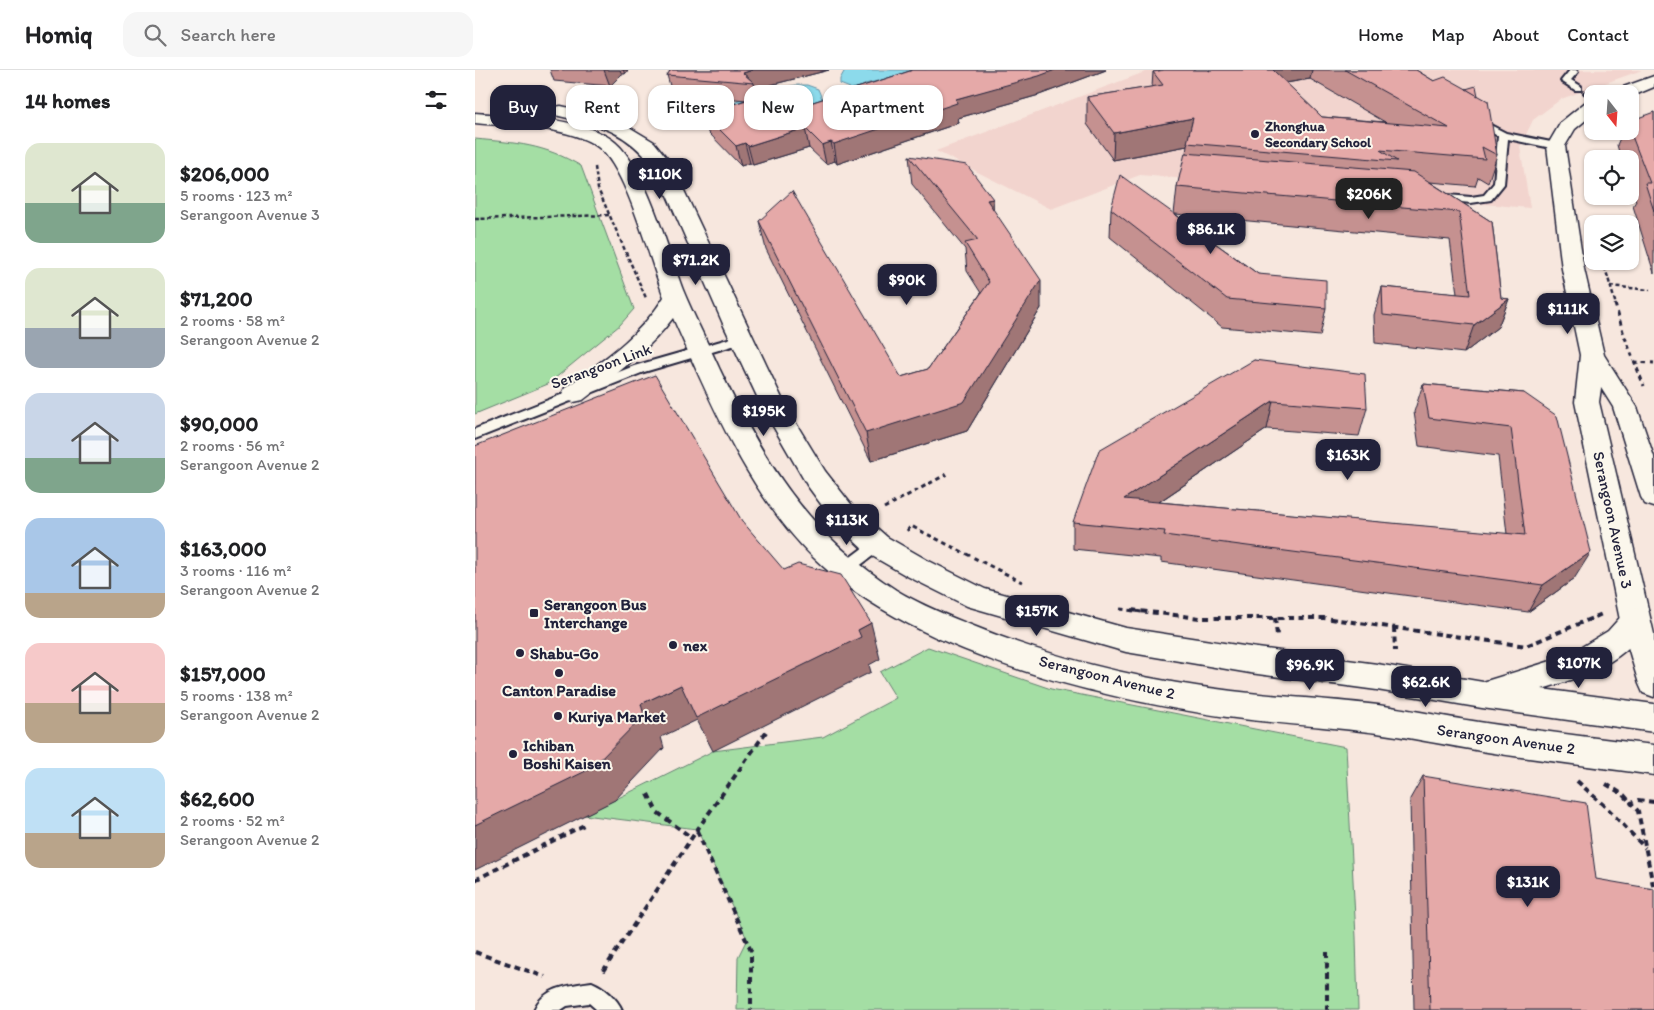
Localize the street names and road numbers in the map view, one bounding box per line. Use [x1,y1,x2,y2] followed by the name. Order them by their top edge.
[548,339,655,393] street label: Serangoon Link
[1589,450,1637,591] street label: Serangoon Avenue 3
[1037,651,1177,703] street label: Serangoon Avenue 2
[1436,720,1577,758] street label: Serangoon Avenue 2

